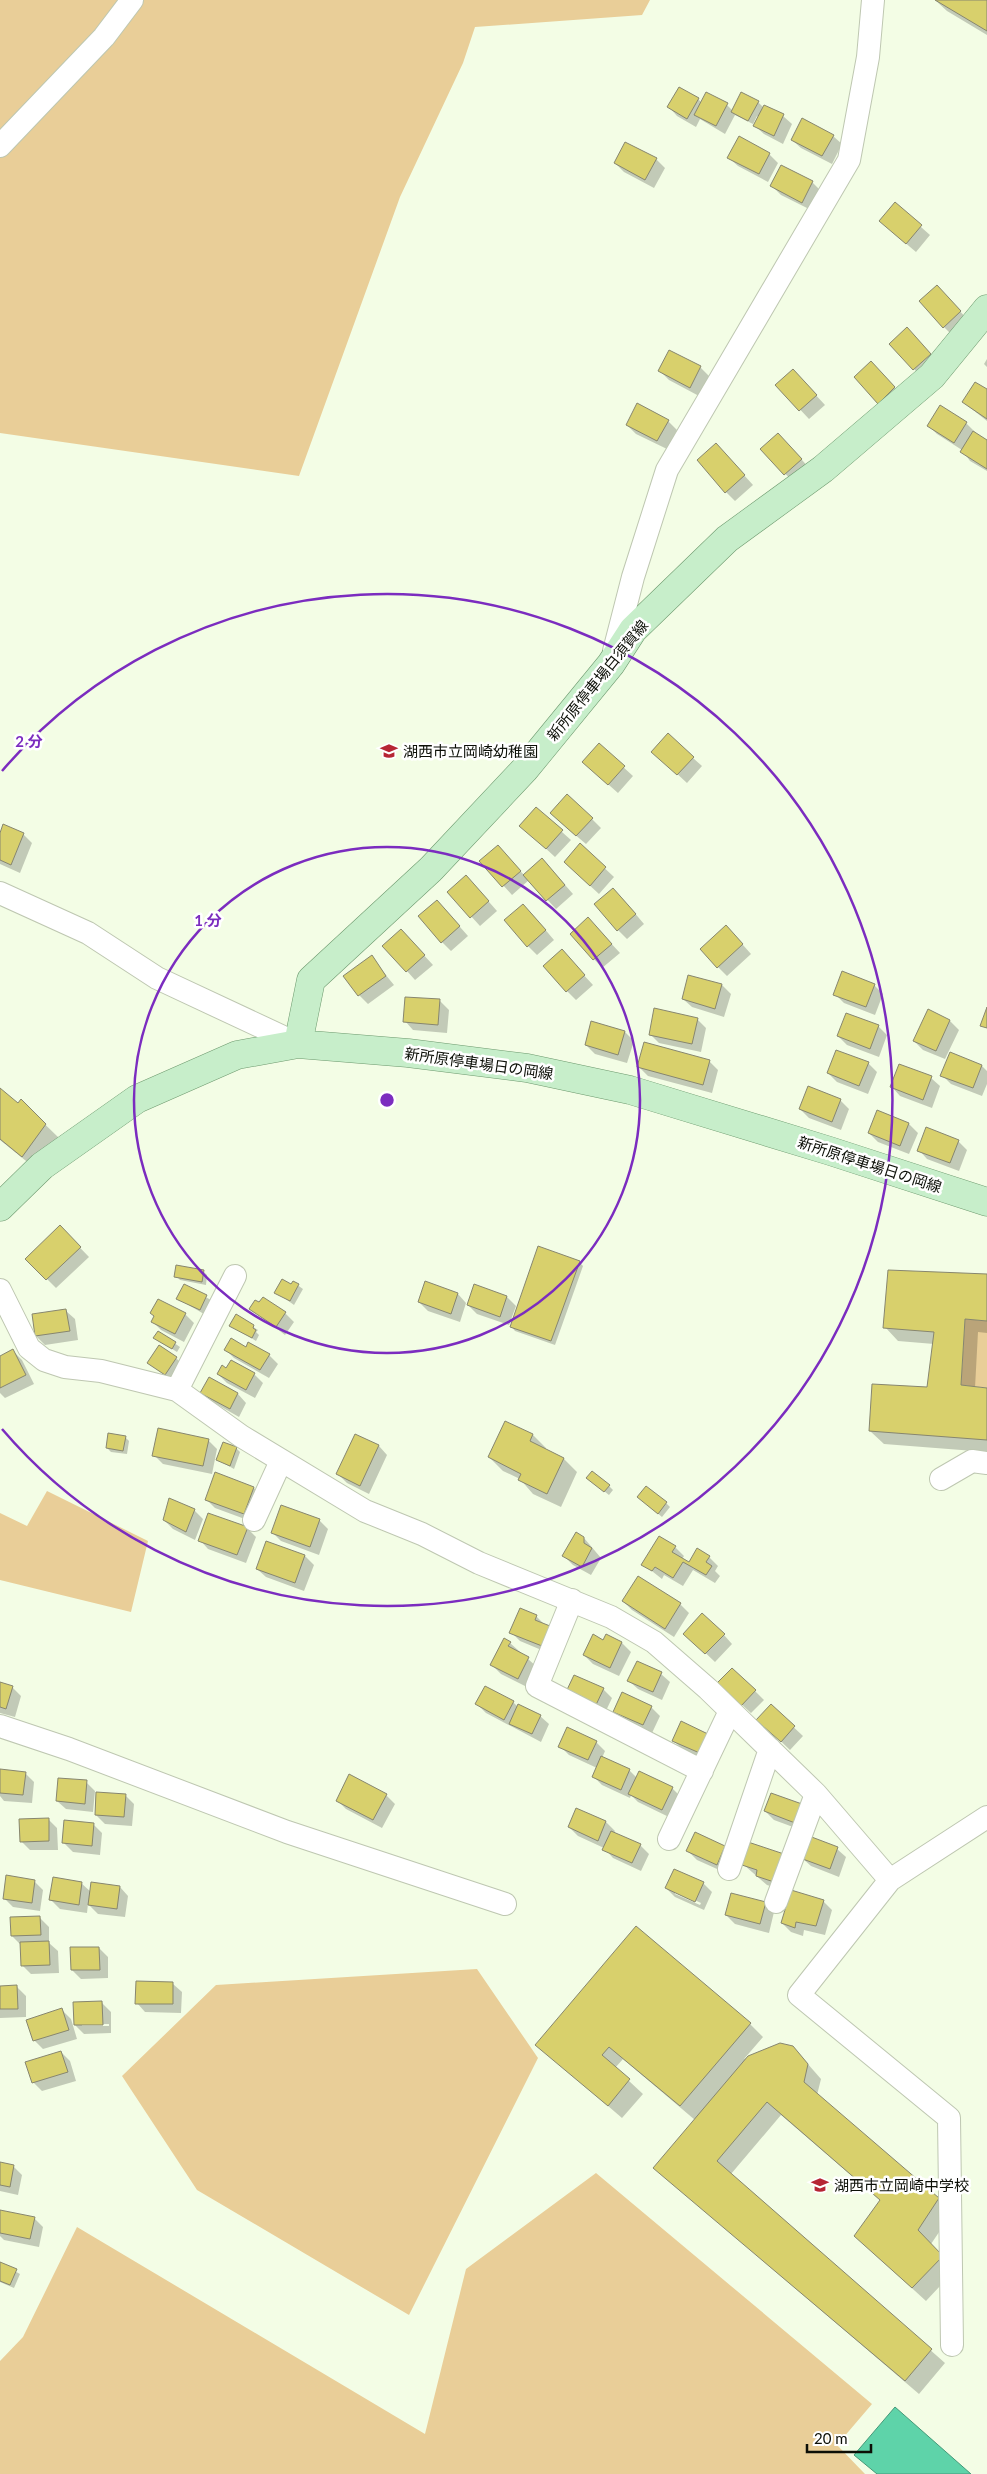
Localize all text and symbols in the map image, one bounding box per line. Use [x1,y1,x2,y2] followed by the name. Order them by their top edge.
[543,616,651,744] street label: 新所原停車場白須賀線
[15,732,43,750] text: 2 分
[379,741,399,761] school or university icon: 湖西市立岡崎幼稚園
[403,742,538,760] place label: 湖西市立岡崎幼稚園
[194,911,222,929] text: 1 分
[403,1044,555,1082] street label: 新所原停車場日の岡線
[378,1091,396,1109] centre of rings
[796,1132,944,1196] street label: 新所原停車場日の岡線
[810,2175,830,2195] school or university icon: 湖西市立岡崎中学校
[834,2176,969,2194] place label: 湖西市立岡崎中学校
[807,2422,871,2454] scale bar
[814,2429,848,2447] text: 20 m

